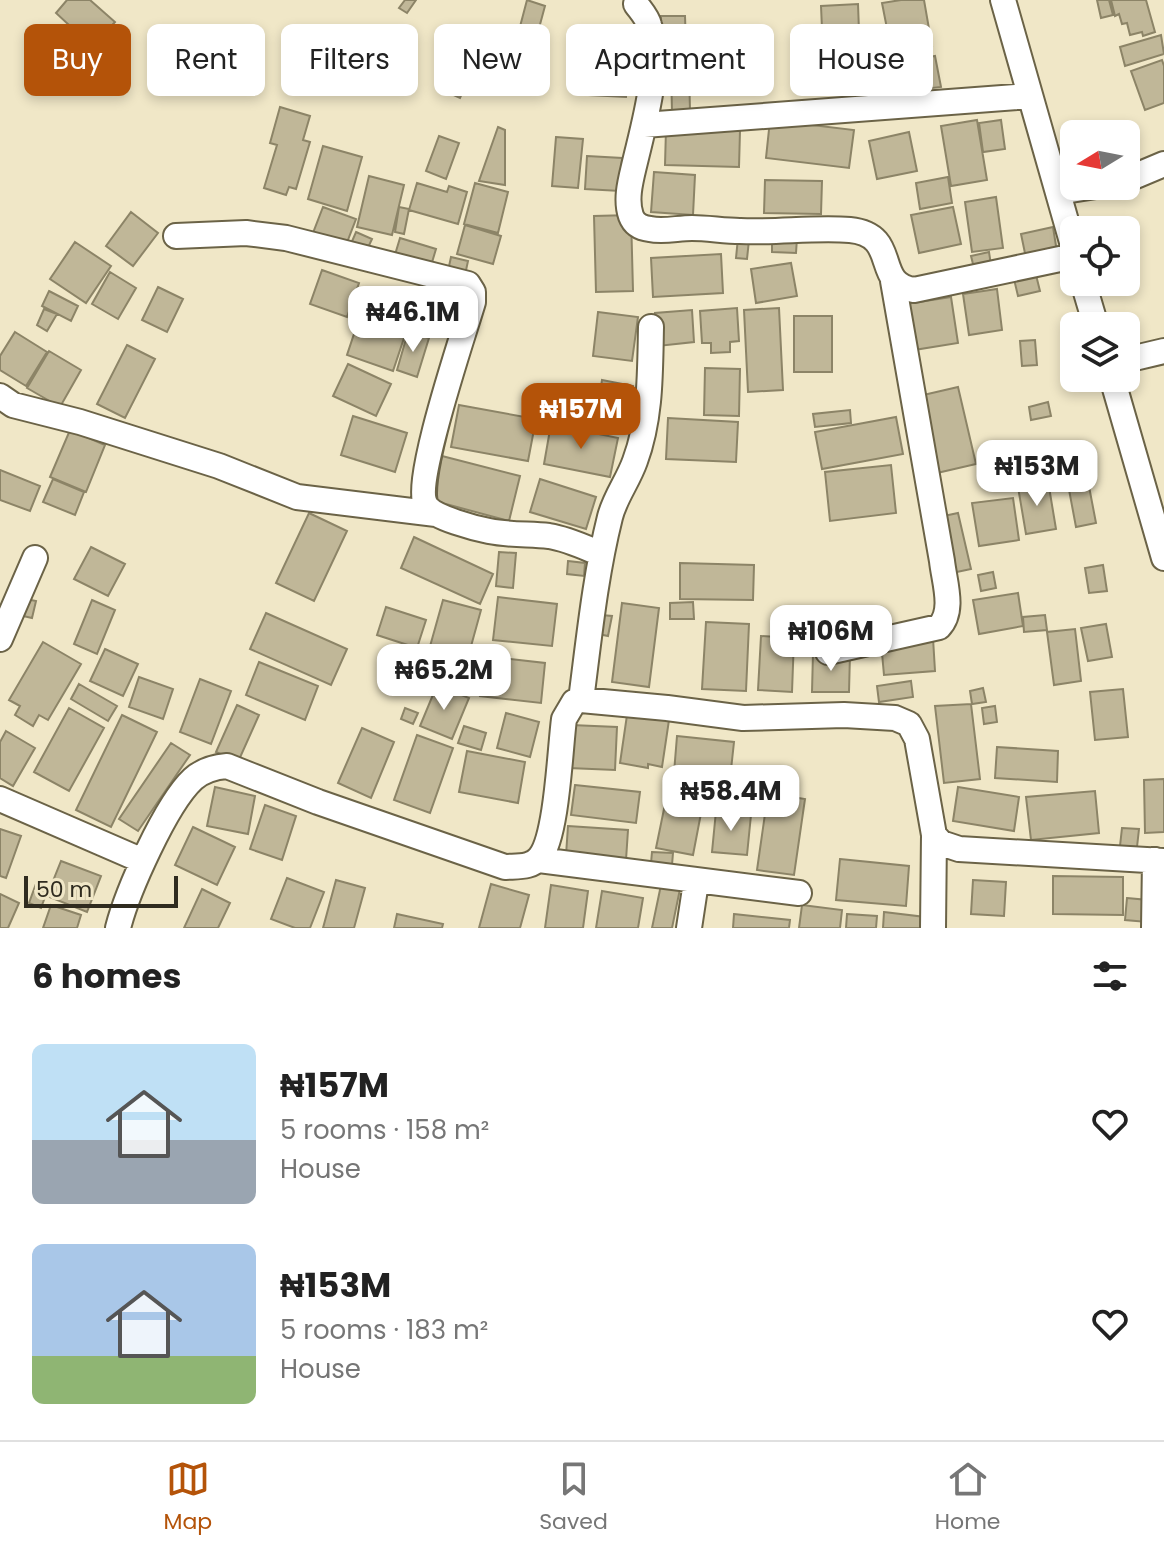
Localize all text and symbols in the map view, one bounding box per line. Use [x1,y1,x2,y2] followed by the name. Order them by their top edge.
[24,24,131,96] chip: Buy
[147,24,265,96] chip: Rent
[281,24,418,96] chip: Filters
[434,24,550,96] chip: New
[566,24,774,96] chip: Apartment
[790,24,933,96] chip: House
[1060,120,1140,200] north arrow
[1060,120,1140,392] map controls
[1060,216,1140,296] button: locate
[348,286,478,354] pin: ₦46.1M
[366,294,460,330] text: ₦46.1M
[1060,312,1140,392] button: layers
[525,383,637,451] pin: ₦157M
[539,391,623,427] text: ₦157M
[981,440,1093,508] pin: ₦153M
[994,448,1080,484] text: ₦153M
[775,605,887,673] pin: ₦106M
[788,613,874,649] text: ₦106M
[379,644,509,712] pin: ₦65.2M
[395,652,493,688] text: ₦65.2M
[666,765,796,833] pin: ₦58.4M
[680,773,782,809] text: ₦58.4M
[24,872,178,908] scale bar
[36,874,92,905] text: 50 m
[32,952,181,1000] text: 6 homes
[1088,954,1132,998] icon: filters
[280,1061,389,1109] text: ₦157M
[96,1076,192,1172] icon: home
[1088,1102,1132,1146] icon: heart
[280,1112,489,1148] text: 5 rooms · 158 m²
[280,1151,361,1187] text: House
[280,1261,391,1309] text: ₦153M
[96,1276,192,1372] icon: home
[1088,1302,1132,1346] icon: heart
[280,1312,488,1348] text: 5 rooms · 183 m²
[280,1351,361,1387] text: House
[164,1457,212,1538] tab: Map
[539,1457,608,1538] tab: Saved
[935,1457,1000,1538] tab: Home

